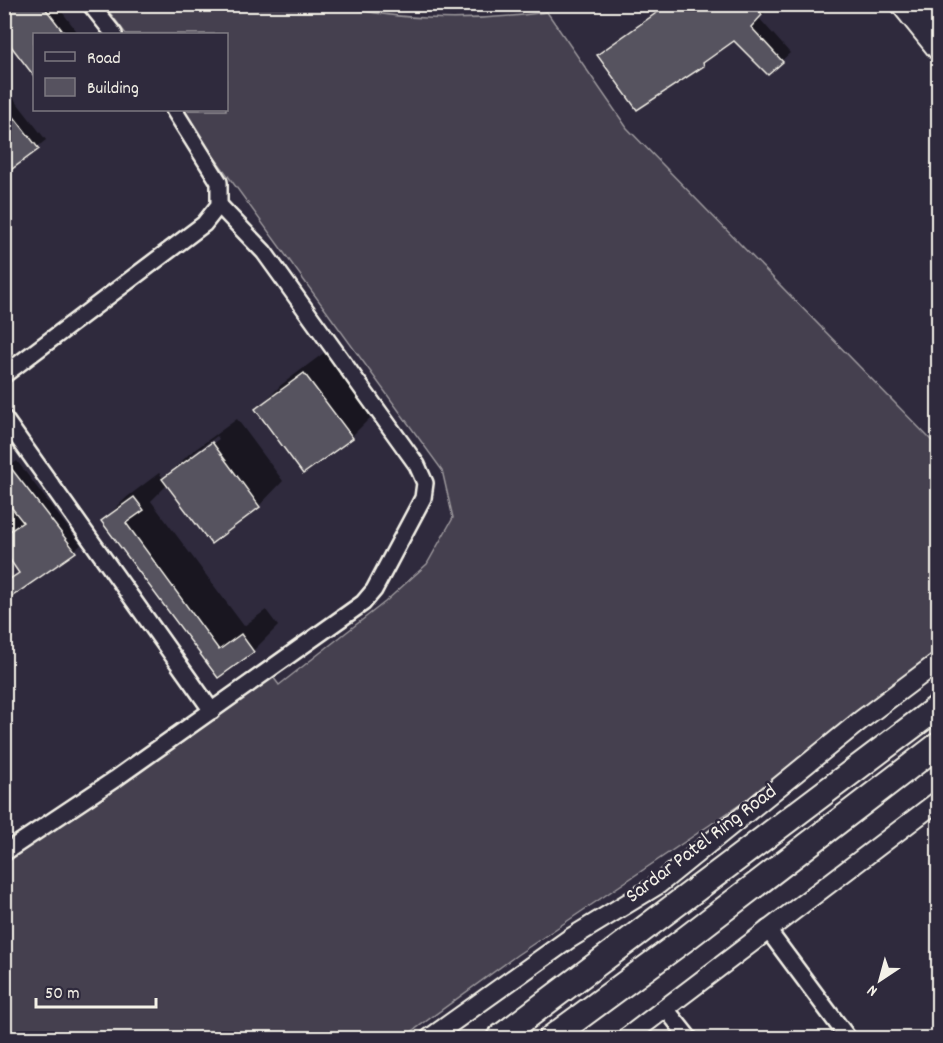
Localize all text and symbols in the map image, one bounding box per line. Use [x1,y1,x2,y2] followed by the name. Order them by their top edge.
[33,33,228,111] legend
[87,47,121,72] text: Road
[87,77,139,102] text: Building
[620,778,784,912] street label: Sardar Patel Ring Road
[850,950,910,1010] north arrow
[36,971,156,1009] scale bar
[863,978,883,1002] text: N
[45,982,80,1007] text: 50 m

